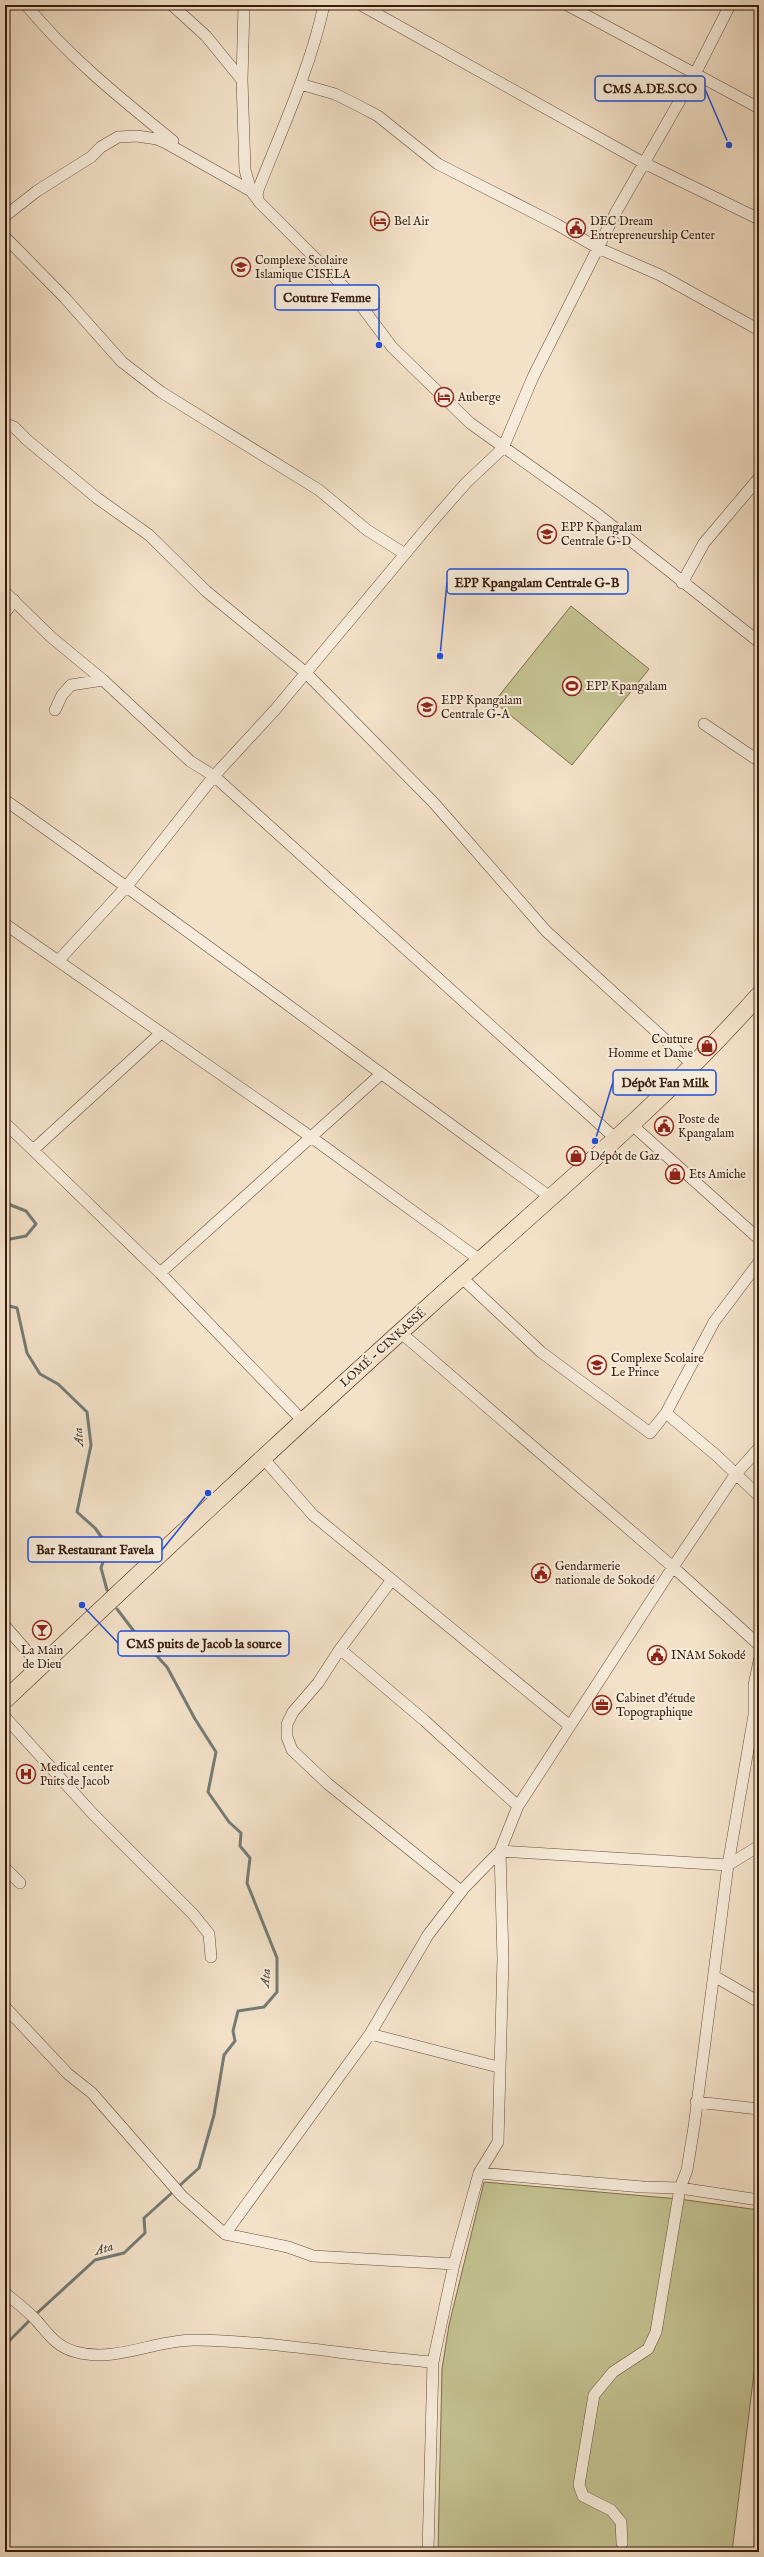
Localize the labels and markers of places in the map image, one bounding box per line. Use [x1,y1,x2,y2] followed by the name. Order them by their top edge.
[595,76,705,101] callout: CMS A.DE.S.CO
[369,210,391,232] hotel icon: Bel Air
[394,214,430,229] place label: Bel Air
[590,214,716,244] place label: DEC Dream Entrepreneurship Center
[565,217,587,239] public building icon: DEC Dream Entrepreneurship Center
[255,253,351,283] place label: Complexe Scolaire Islamique CISELA
[230,256,252,278] school or university icon: Complexe Scolaire Islamique CISELA
[275,285,379,310] callout: Couture Femme
[433,386,455,408] hotel icon: Auberge
[457,390,501,405] place label: Auberge
[561,520,642,549] place label: EPP Kpangalam Centrale G-D
[536,523,558,545] school or university icon: EPP Kpangalam Centrale G-D
[447,569,628,594] callout: EPP Kpangalam Centrale G-B
[561,675,583,697] sports icon: EPP Kpangalam
[586,679,667,695] place label: EPP Kpangalam
[441,693,522,722] place label: EPP Kpangalam Centrale G-A
[416,696,438,718] school or university icon: EPP Kpangalam Centrale G-A
[608,1032,693,1061] place label: Couture Homme et Dame
[696,1035,718,1057] shop icon: Couture Homme et Dame
[613,1070,716,1095] callout: Dépôt Fan Milk
[678,1112,734,1142] place label: Poste de Kpangalam
[653,1115,675,1137] public building icon: Poste de Kpangalam
[565,1145,587,1167] shop icon: Dépôt de Gaz
[590,1149,660,1165] place label: Dépôt de Gaz
[664,1163,686,1185] shop icon: Ets Amiche
[689,1167,746,1182] place label: Ets Amiche
[611,1351,704,1380] place label: Complexe Scolaire Le Prince
[586,1354,608,1376] school or university icon: Complexe Scolaire Le Prince
[28,1537,162,1562] callout: Bar Restaurant Favela
[555,1559,655,1588] place label: Gendarmerie nationale de Sokodé
[530,1562,552,1584] public building icon: Gendarmerie nationale de Sokodé
[31,1619,53,1641] bar icon: La Main de Dieu
[118,1631,289,1656] callout: CMS puits de Jacob la source
[21,1643,64,1672] place label: La Main de Dieu
[646,1644,668,1666] public building icon: INAM Sokodé
[671,1648,746,1663] place label: INAM Sokodé
[616,1691,696,1721] place label: Cabinet d'étude Topographique
[591,1694,613,1716] office icon: Cabinet d'étude Topographique
[40,1760,114,1790] place label: Medical center Puits de Jacob
[15,1763,37,1785] hospital icon: Medical center Puits de Jacob

